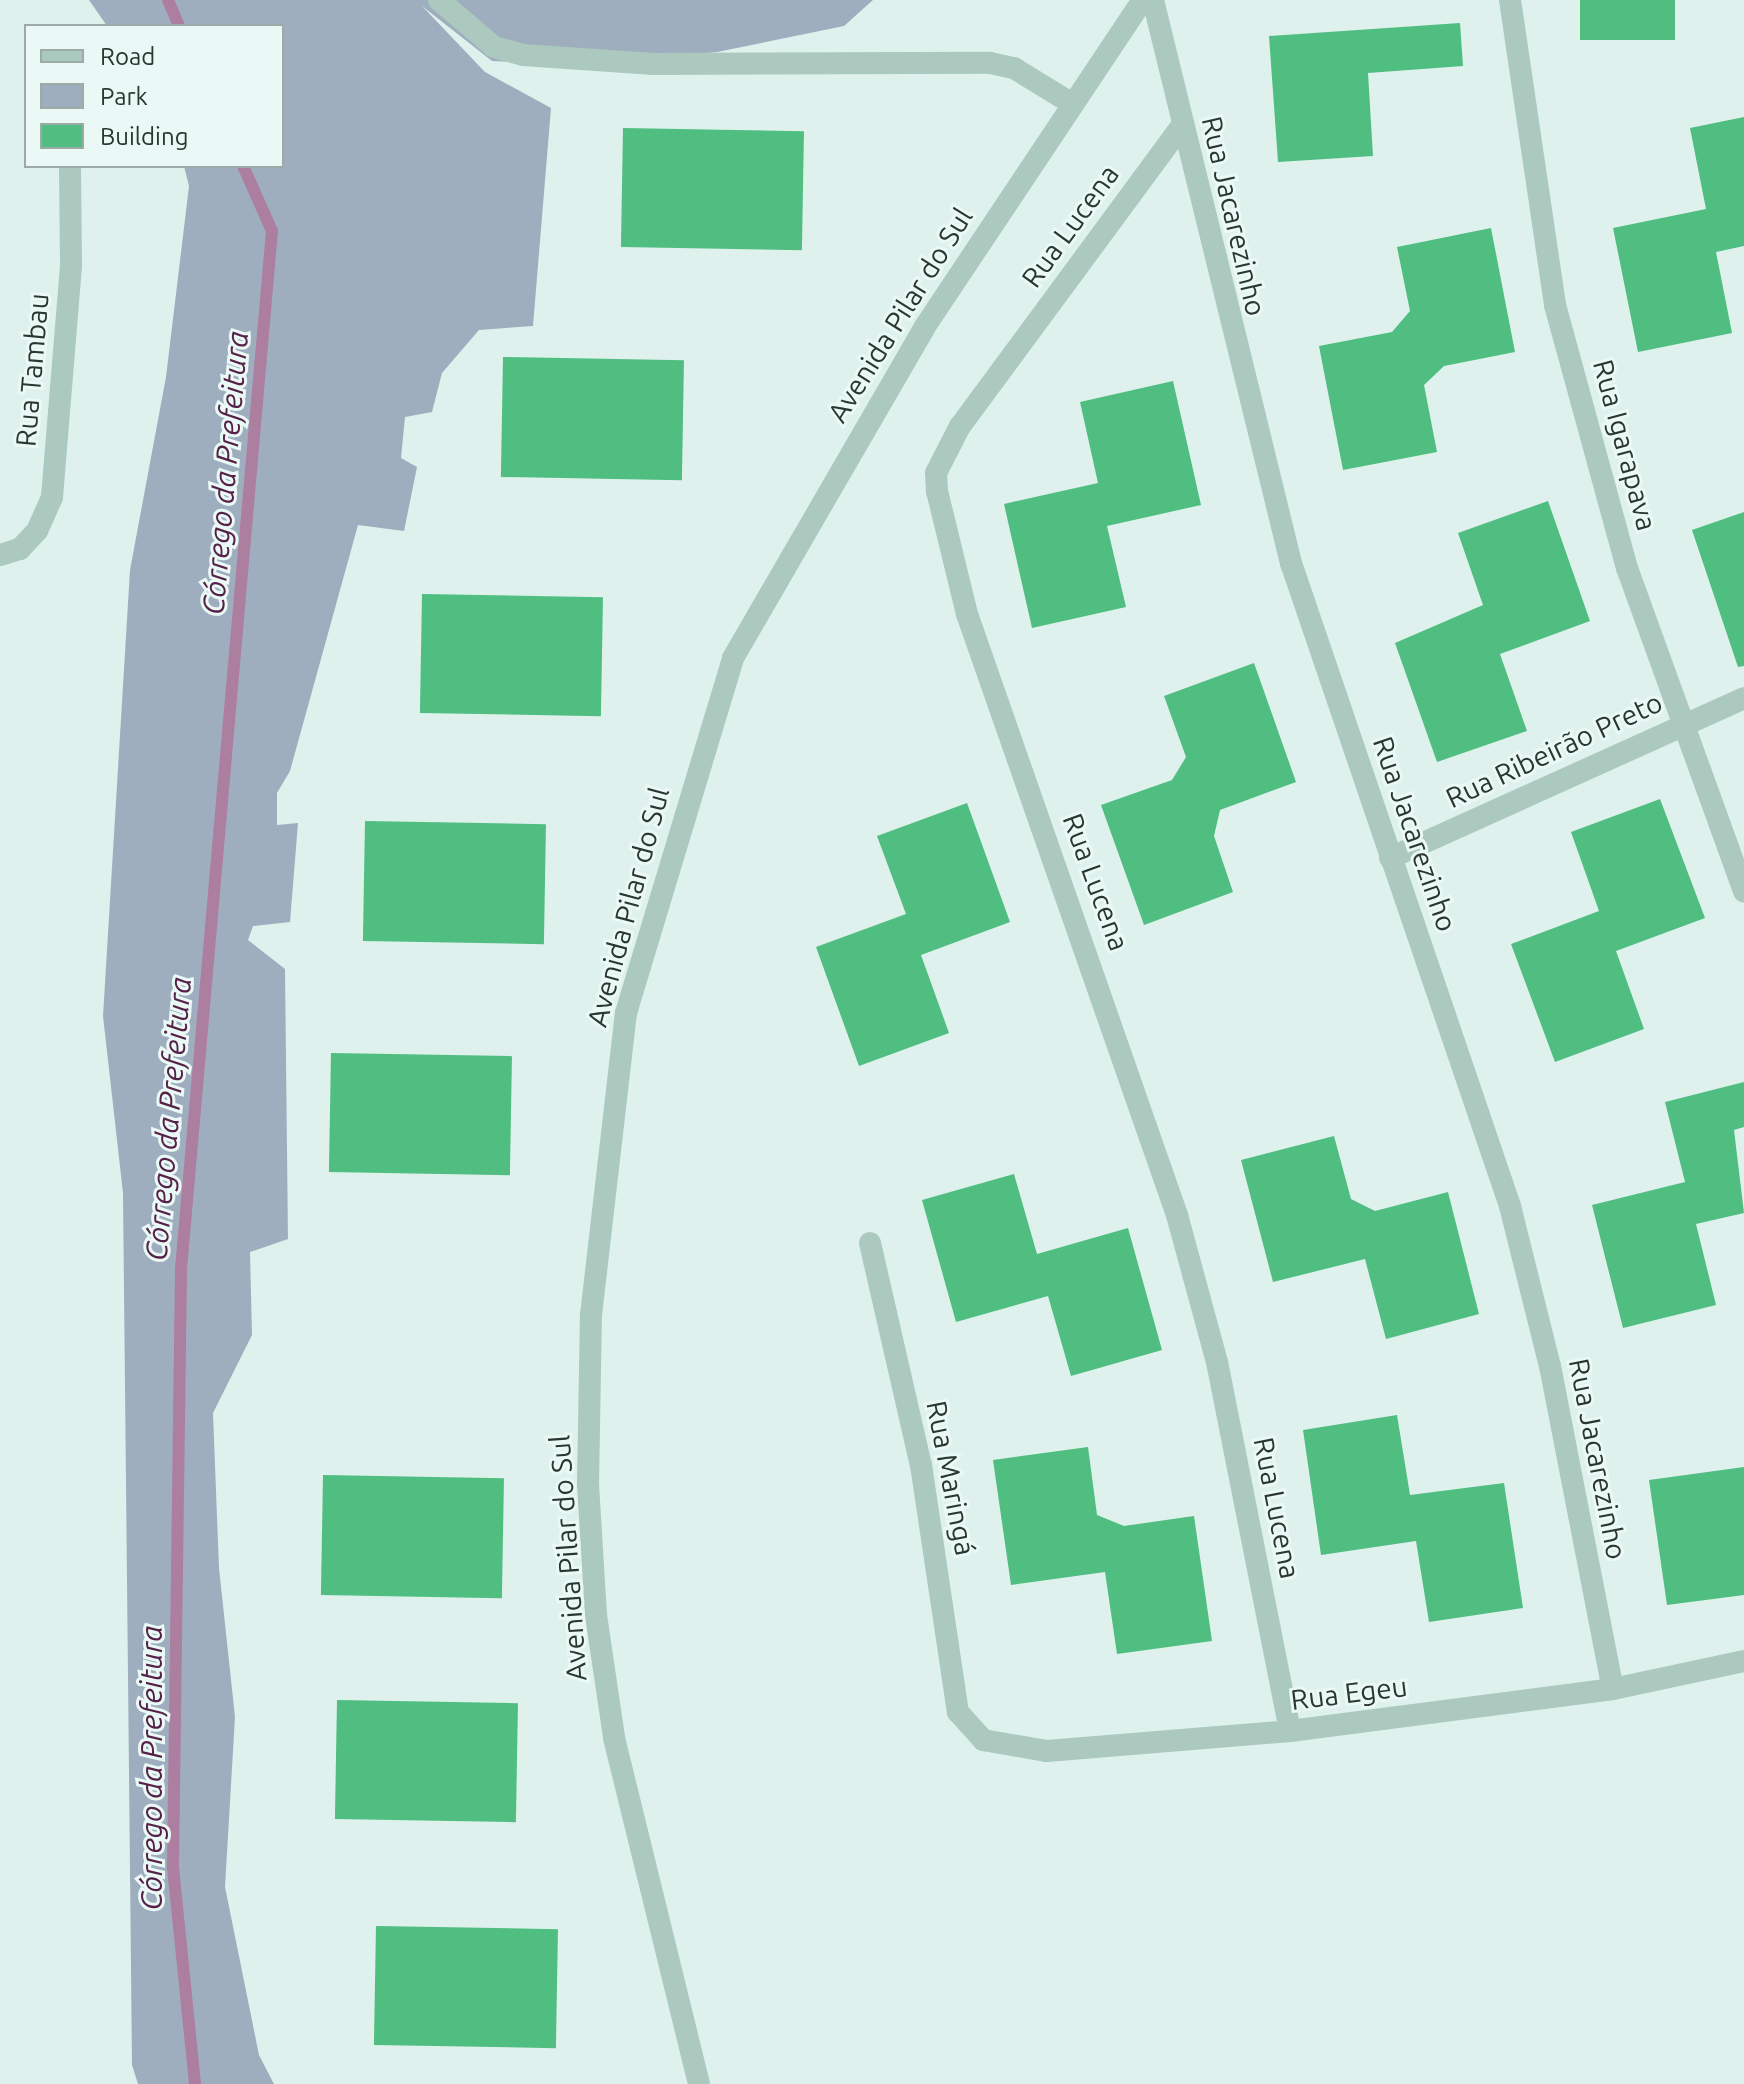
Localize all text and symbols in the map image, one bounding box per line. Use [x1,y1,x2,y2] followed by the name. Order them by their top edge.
[24,24,284,168] legend
[100,43,155,70] text: Road
[100,83,148,110] text: Park
[1195,113,1273,319] street label: Rua Jacarezinho
[100,123,188,150] text: Building
[1014,158,1126,294] street label: Rua Lucena
[820,202,980,428] street label: Avenida Pilar do Sul
[9,292,55,448] street label: Rua Tambau
[195,330,255,616] water label: Córrego da Prefeitura
[1586,356,1664,534] street label: Rua Igarapava
[1440,685,1668,815] street label: Rua Ribeirão Preto
[1366,732,1464,936] street label: Rua Jacarezinho
[580,784,676,1030] street label: Avenida Pilar do Sul
[1056,809,1136,955] street label: Rua Lucena
[138,976,198,1262] water label: Córrego da Prefeitura
[1562,1356,1634,1562] street label: Rua Jacarezinho
[920,1398,982,1558] street label: Rua Maringá
[543,1434,593,1682] street label: Avenida Pilar do Sul
[1247,1434,1307,1582] street label: Rua Lucena
[133,1626,169,1910] water label: Córrego da Prefeitura
[1289,1669,1409,1717] street label: Rua Egeu

